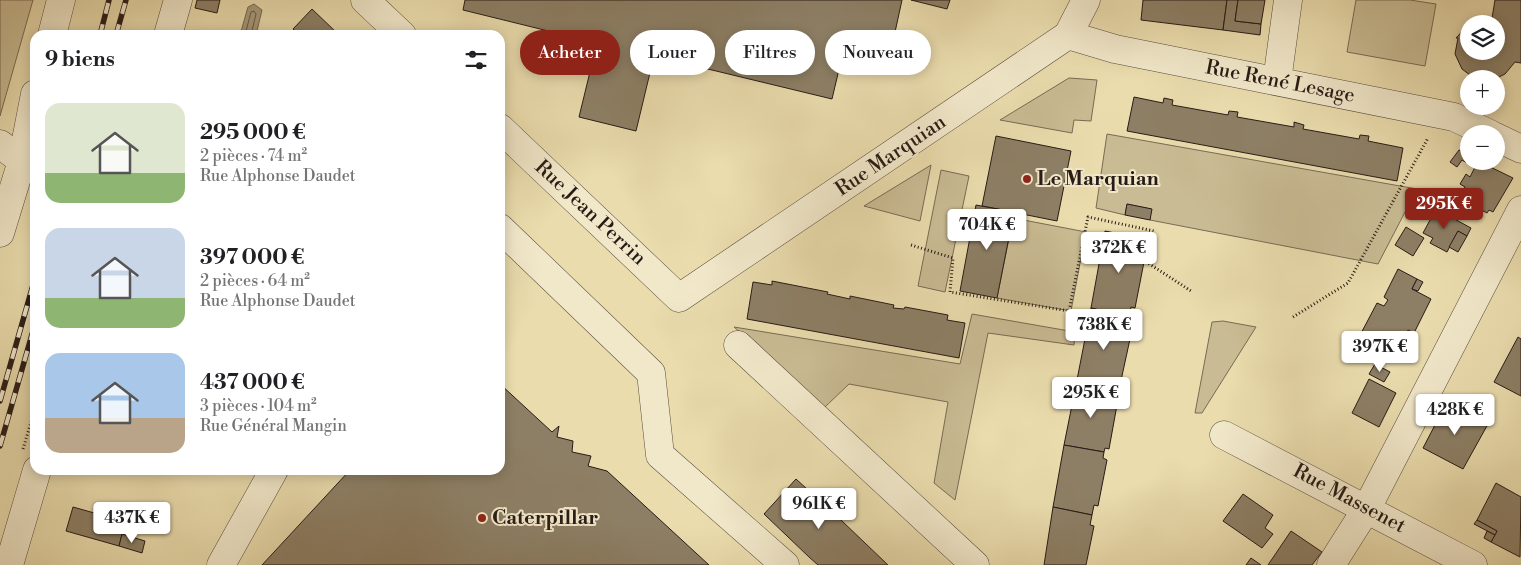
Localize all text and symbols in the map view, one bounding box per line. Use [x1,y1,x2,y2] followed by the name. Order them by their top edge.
[1460,15,1505,170] map controls
[1460,15,1505,60] button: layers
[520,30,620,75] chip: Acheter
[630,30,715,75] chip: Louer
[725,30,815,75] chip: Filtres
[825,30,931,75] chip: Nouveau
[462,46,490,74] icon: filters
[45,47,115,73] text: 9 biens
[1203,55,1357,109] street label: Rue René Lesage
[1460,70,1505,115] button: +
[831,110,951,202] street label: Rue Marquian
[200,120,306,146] text: 295 000 €
[85,123,145,183] icon: home
[1460,125,1505,170] button: −
[200,146,307,166] text: 2 pièces · 74 m²
[529,155,651,271] street label: Rue Jean Perrin
[200,166,355,186] text: Rue Alphonse Daudet
[1037,167,1160,192] place label: Le Marquian
[1021,173,1033,185] marker: Le Marquian
[1403,188,1485,230] pin: 295K €
[1416,194,1472,214] text: 295K €
[946,208,1028,251] pin: 704K €
[958,215,1016,235] text: 704K €
[1078,232,1160,274] pin: 372K €
[1092,238,1146,258] text: 372K €
[200,245,304,271] text: 397 000 €
[85,248,145,308] icon: home
[200,271,310,291] text: 2 pièces · 64 m²
[200,291,355,311] text: Rue Alphonse Daudet
[1063,308,1145,351] pin: 738K €
[1076,315,1132,335] text: 738K €
[1339,330,1421,373] pin: 397K €
[1352,337,1408,357] text: 397K €
[200,370,305,396] text: 437 000 €
[85,373,145,433] icon: home
[1050,376,1132,419] pin: 295K €
[1063,383,1119,403] text: 295K €
[1414,394,1496,436] pin: 428K €
[200,396,317,416] text: 3 pièces · 104 m²
[1427,400,1483,420] text: 428K €
[200,416,347,436] text: Rue Général Mangin
[1288,459,1410,539] street label: Rue Massenet
[778,488,860,530] pin: 961K €
[792,494,846,514] text: 961K €
[91,502,173,544] pin: 437K €
[492,506,598,531] place label: Caterpillar
[104,508,160,528] text: 437K €
[476,512,488,524] marker: Caterpillar

